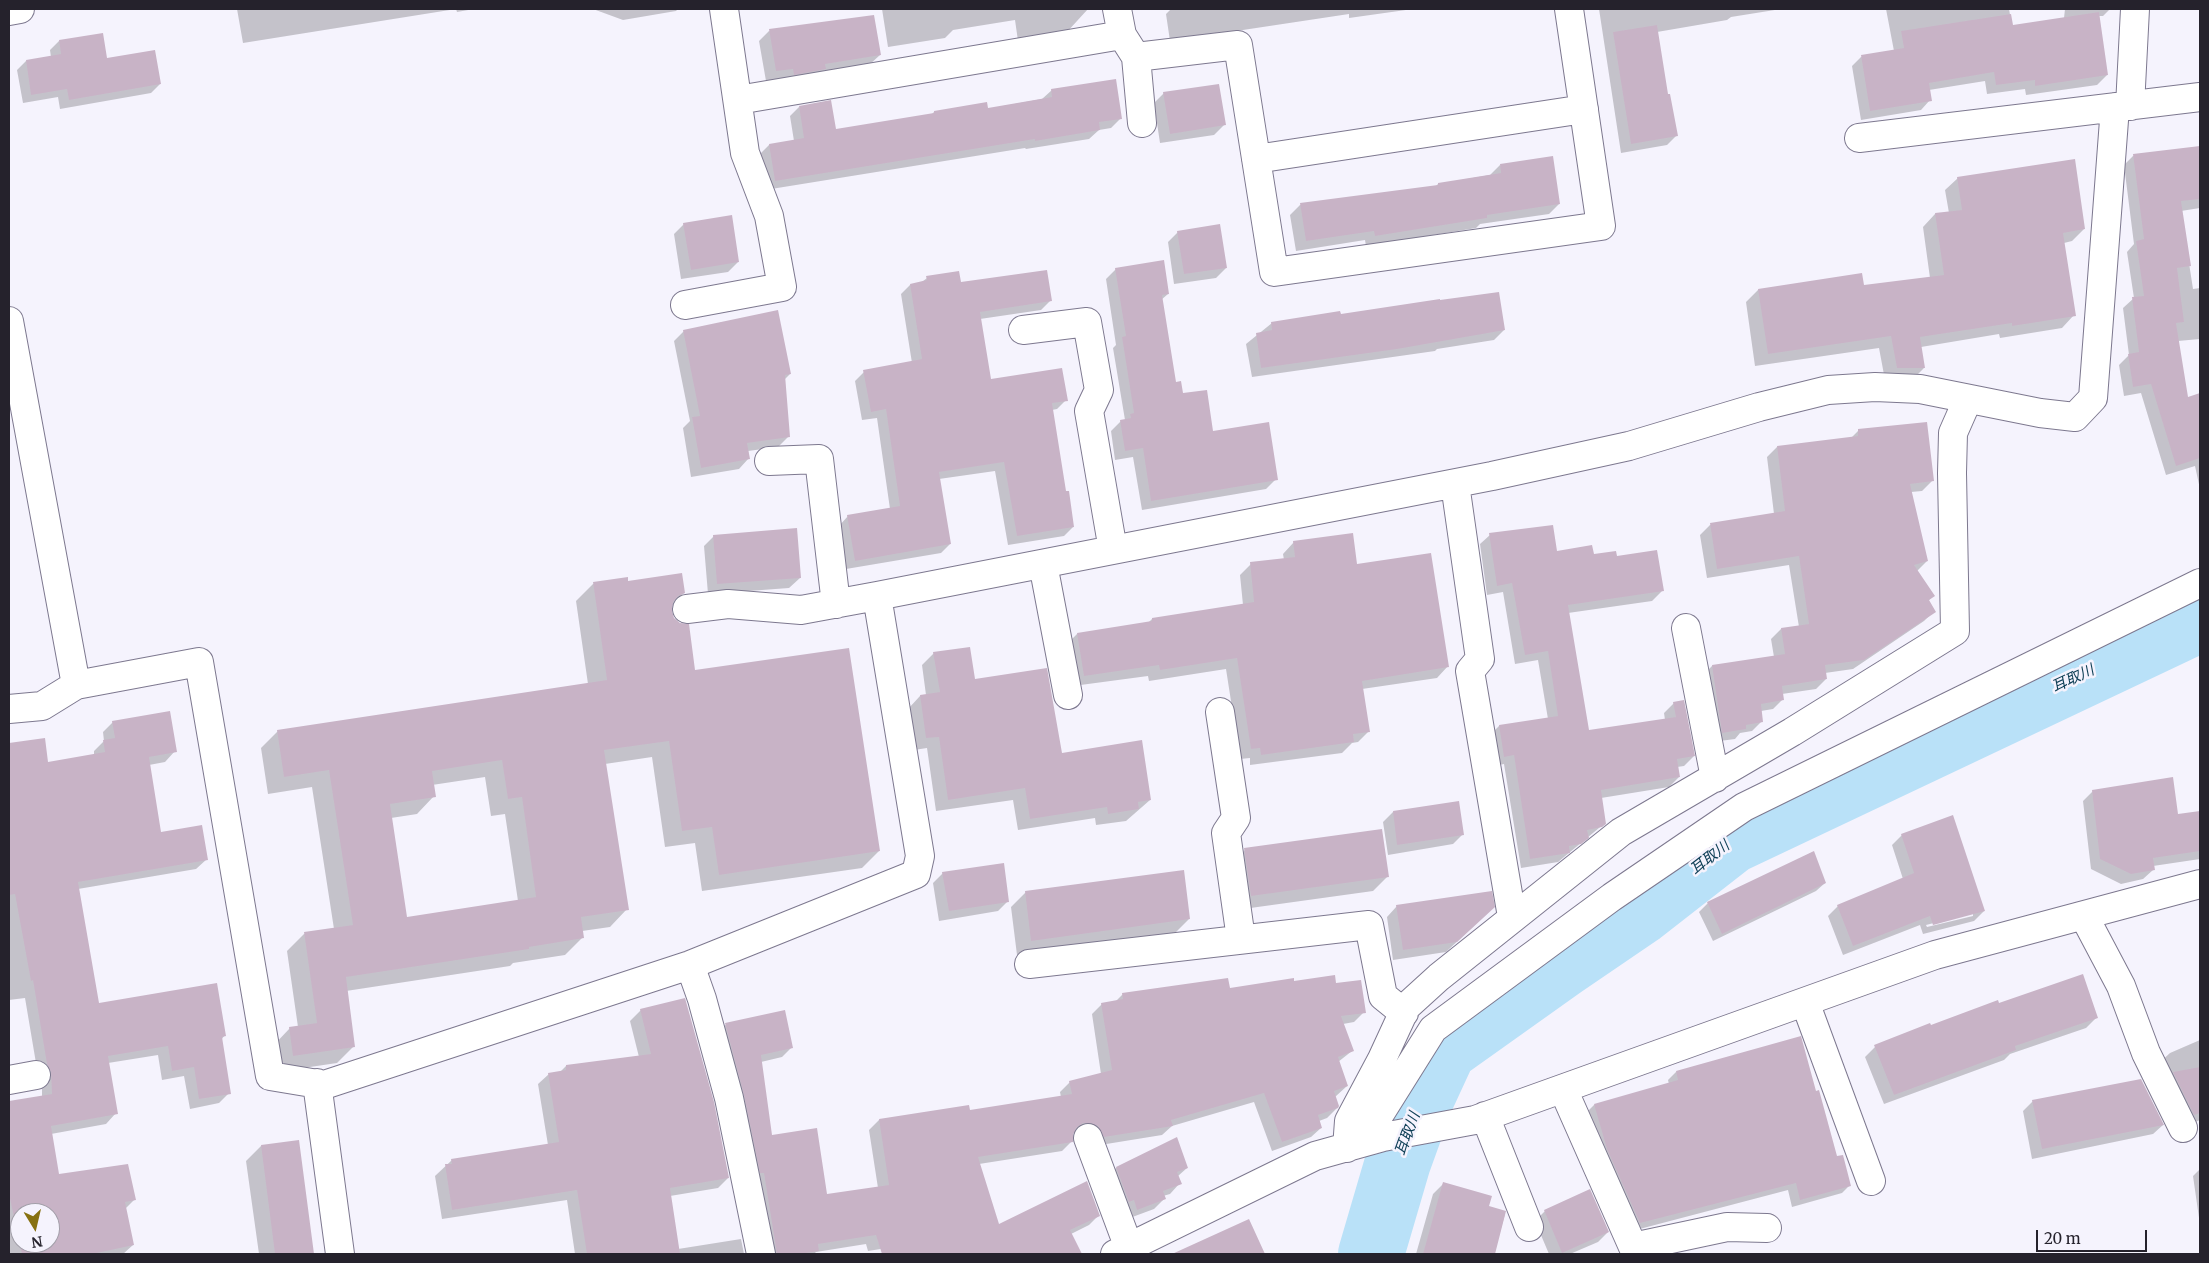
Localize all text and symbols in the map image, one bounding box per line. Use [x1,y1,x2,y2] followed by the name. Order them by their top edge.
[2049,661,2097,697] water label: 耳取川
[1687,837,1733,879] water label: 耳取川
[1392,1110,1424,1158] water label: 耳取川
[10,1203,60,1253] north arrow
[2039,1220,2150,1252] scale bar
[2044,1229,2081,1248] text: 20 m
[30,1232,44,1252] text: N

